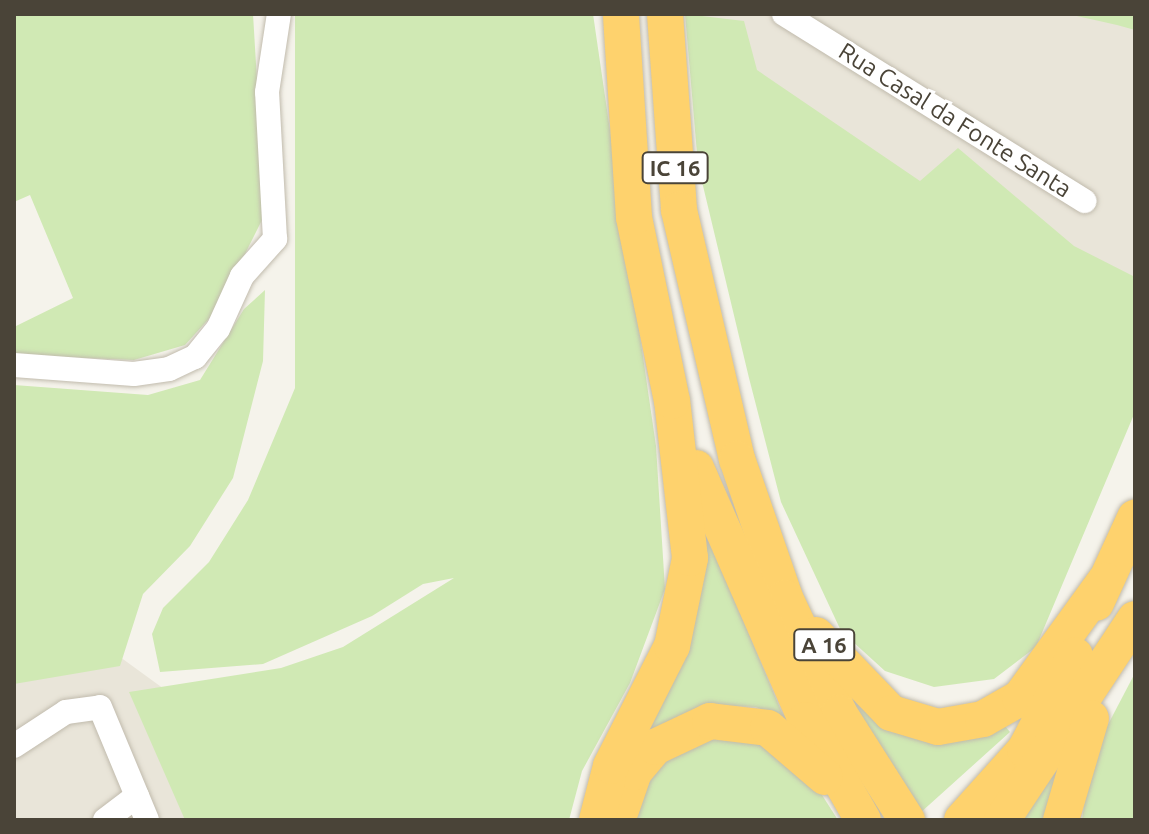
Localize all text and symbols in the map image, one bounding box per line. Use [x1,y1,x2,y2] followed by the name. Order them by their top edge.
[833,37,1077,203] street label: Rua Casal da Fonte Santa
[641,150,709,186] road number: IC 16
[792,627,856,663] road number: A 16

